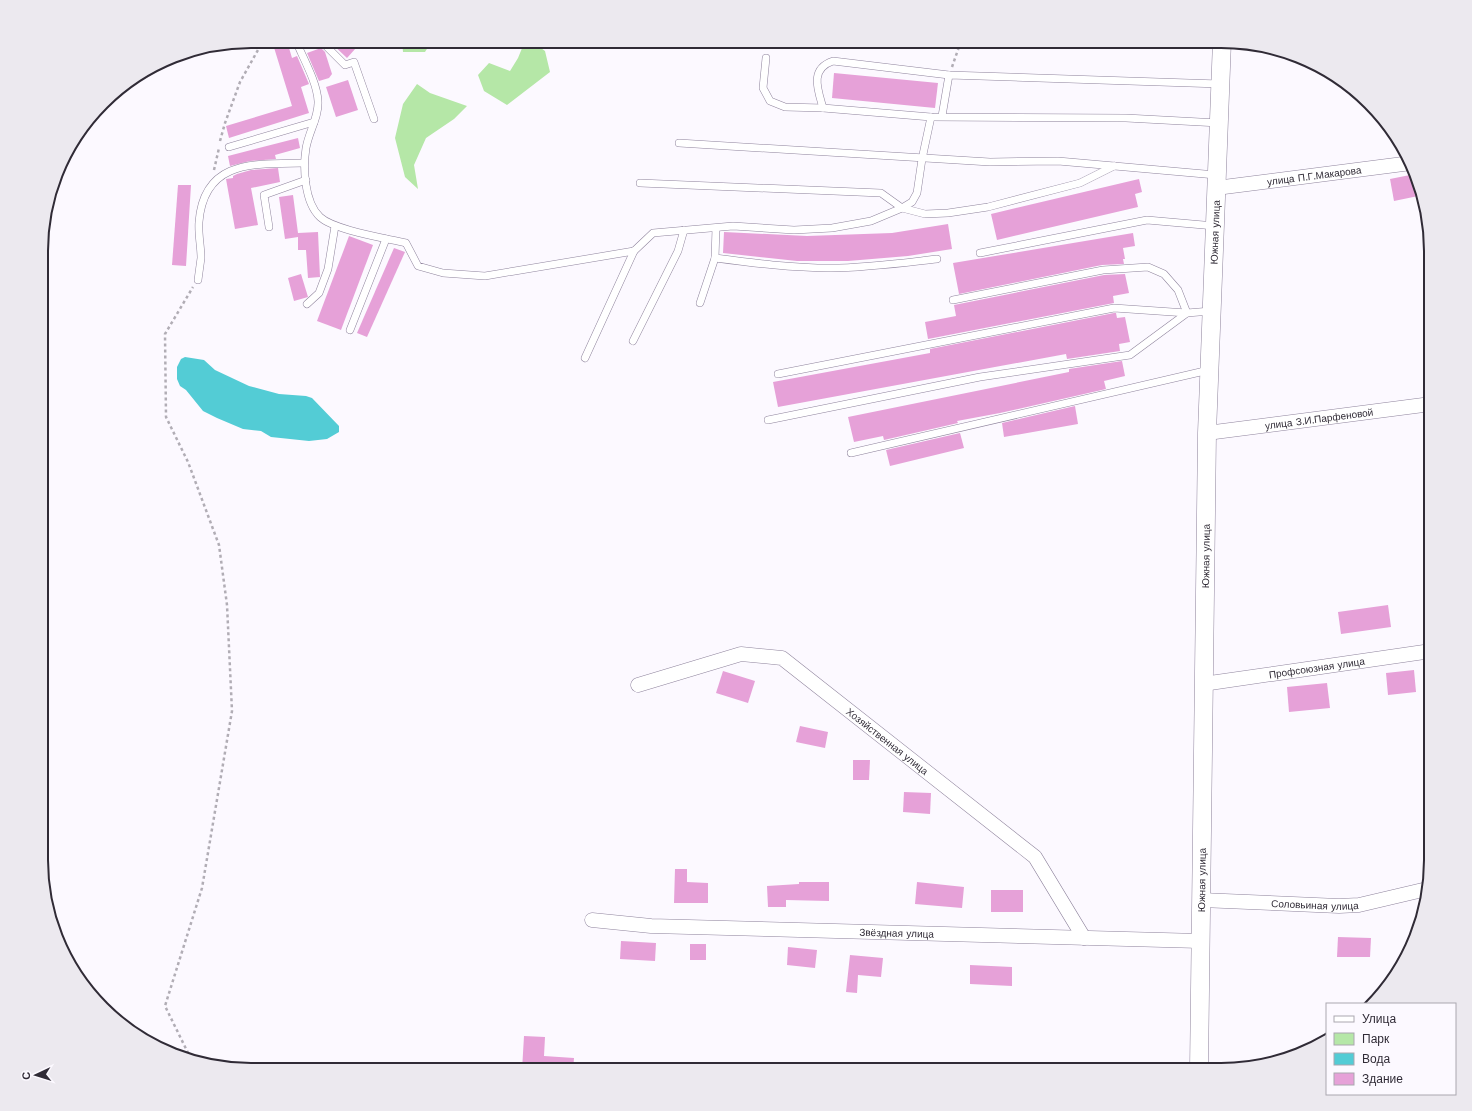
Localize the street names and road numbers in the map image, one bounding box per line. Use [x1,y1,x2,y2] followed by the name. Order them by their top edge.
[1266,164,1362,187] street label: улица П.Г.Макарова
[1208,199,1222,265] street label: Южная улица
[1264,407,1374,431] street label: улица З.И.Парфеновой
[1200,523,1212,588] street label: Южная улица
[1268,656,1366,680] street label: Профсоюзная улица
[844,706,931,777] street label: Хозяйственная улица
[1196,847,1208,912] street label: Южная улица
[1271,898,1359,912] street label: Соловьиная улица
[859,927,934,940] street label: Звёздная улица

